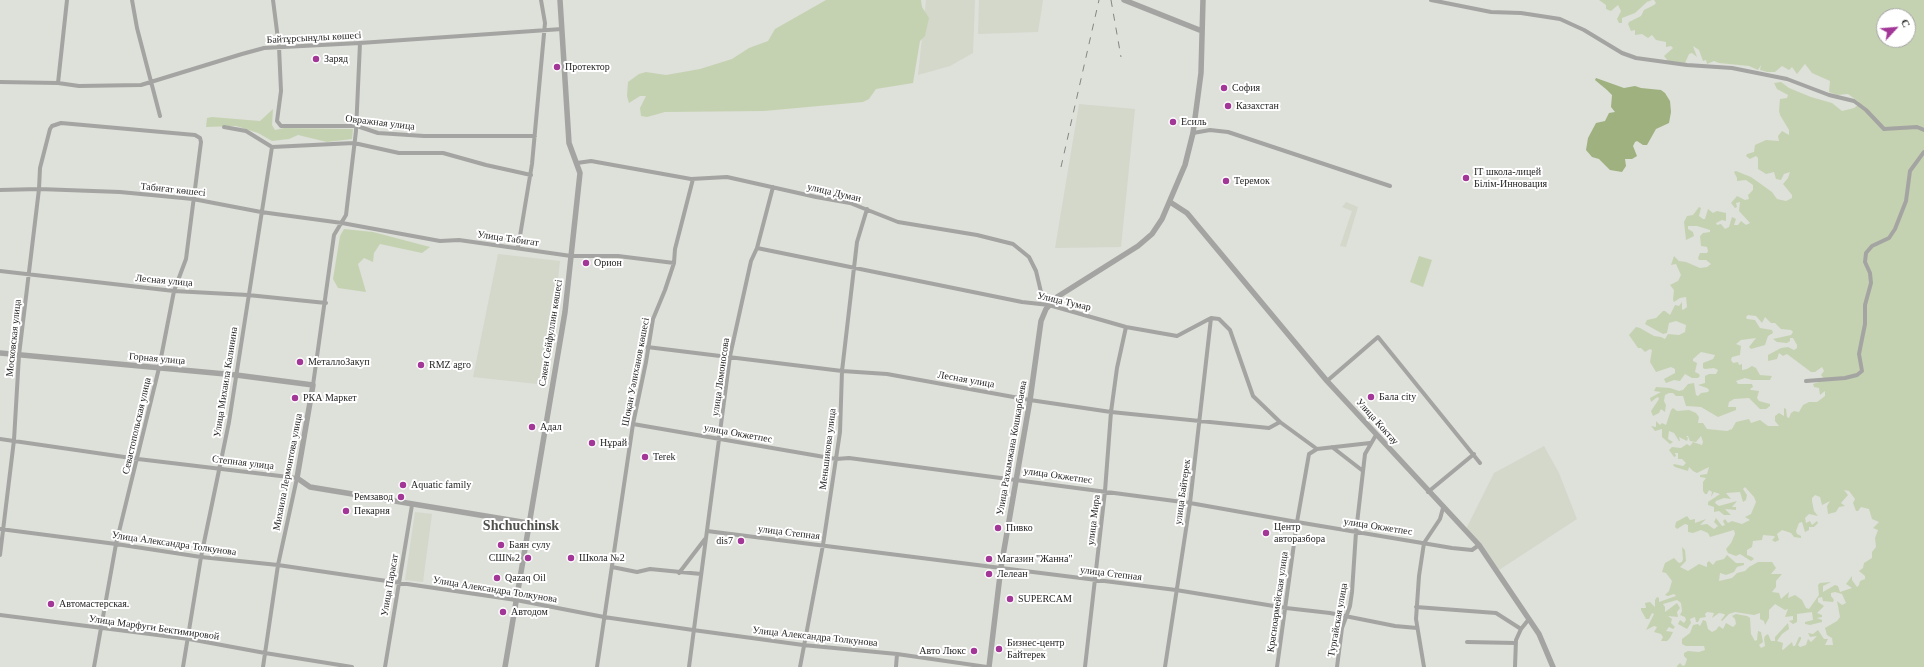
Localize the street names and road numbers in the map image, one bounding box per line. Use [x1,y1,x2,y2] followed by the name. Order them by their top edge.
[266,30,362,46] street label: Байтұрсынұлы көшесі
[345,113,415,133] street label: Овражная улица
[140,181,206,199] street label: Табиғат көшесі
[806,181,862,205] street label: улица Думан
[476,229,540,249] street label: Улица Табигат
[135,273,193,289] street label: Лесная улица
[537,279,565,387] street label: Сәкен Сейфуллин көшесі
[1036,290,1092,314] street label: Улица Тумар
[4,299,24,377] street label: Московская улица
[620,317,652,427] street label: Шоқан Уәлиханов көшесі
[211,326,241,438] street label: Улица Михаила Калинина
[710,337,732,417] street label: улица Ломоносова
[128,351,186,367] street label: Горная улица
[937,369,995,391] street label: Лесная улица
[120,376,154,476] street label: Севастопольская улица
[994,380,1030,516] street label: Улица Рахымжана Кошкарбаева
[1353,396,1401,448] street label: Улица Коктау
[817,408,839,490] street label: Меньшикова улица
[271,412,305,532] street label: Михаила Лермонтова улица
[703,422,773,446] street label: улица Окжетпес
[211,453,275,473] street label: Степная улица
[1172,459,1194,525] street label: улица Байтерек
[1023,465,1093,487] street label: улица Окжетпес
[1085,494,1103,546] street label: улица Мира
[1343,516,1413,538] street label: улица Окжетпес
[757,523,821,543] street label: улица Степная
[111,529,237,559] street label: Улица Александра Толкунова
[1265,551,1291,653] street label: Красноармейская улица
[379,553,401,617] street label: Улица Парасат
[1079,564,1143,584] street label: улица Степная
[432,574,558,606] street label: Улица Александра Толкунова
[1326,582,1350,658] street label: Тургайская улица
[88,613,220,643] street label: Улица Марфуги Бектимировой
[752,624,878,650] street label: Улица Александра Толкунова

